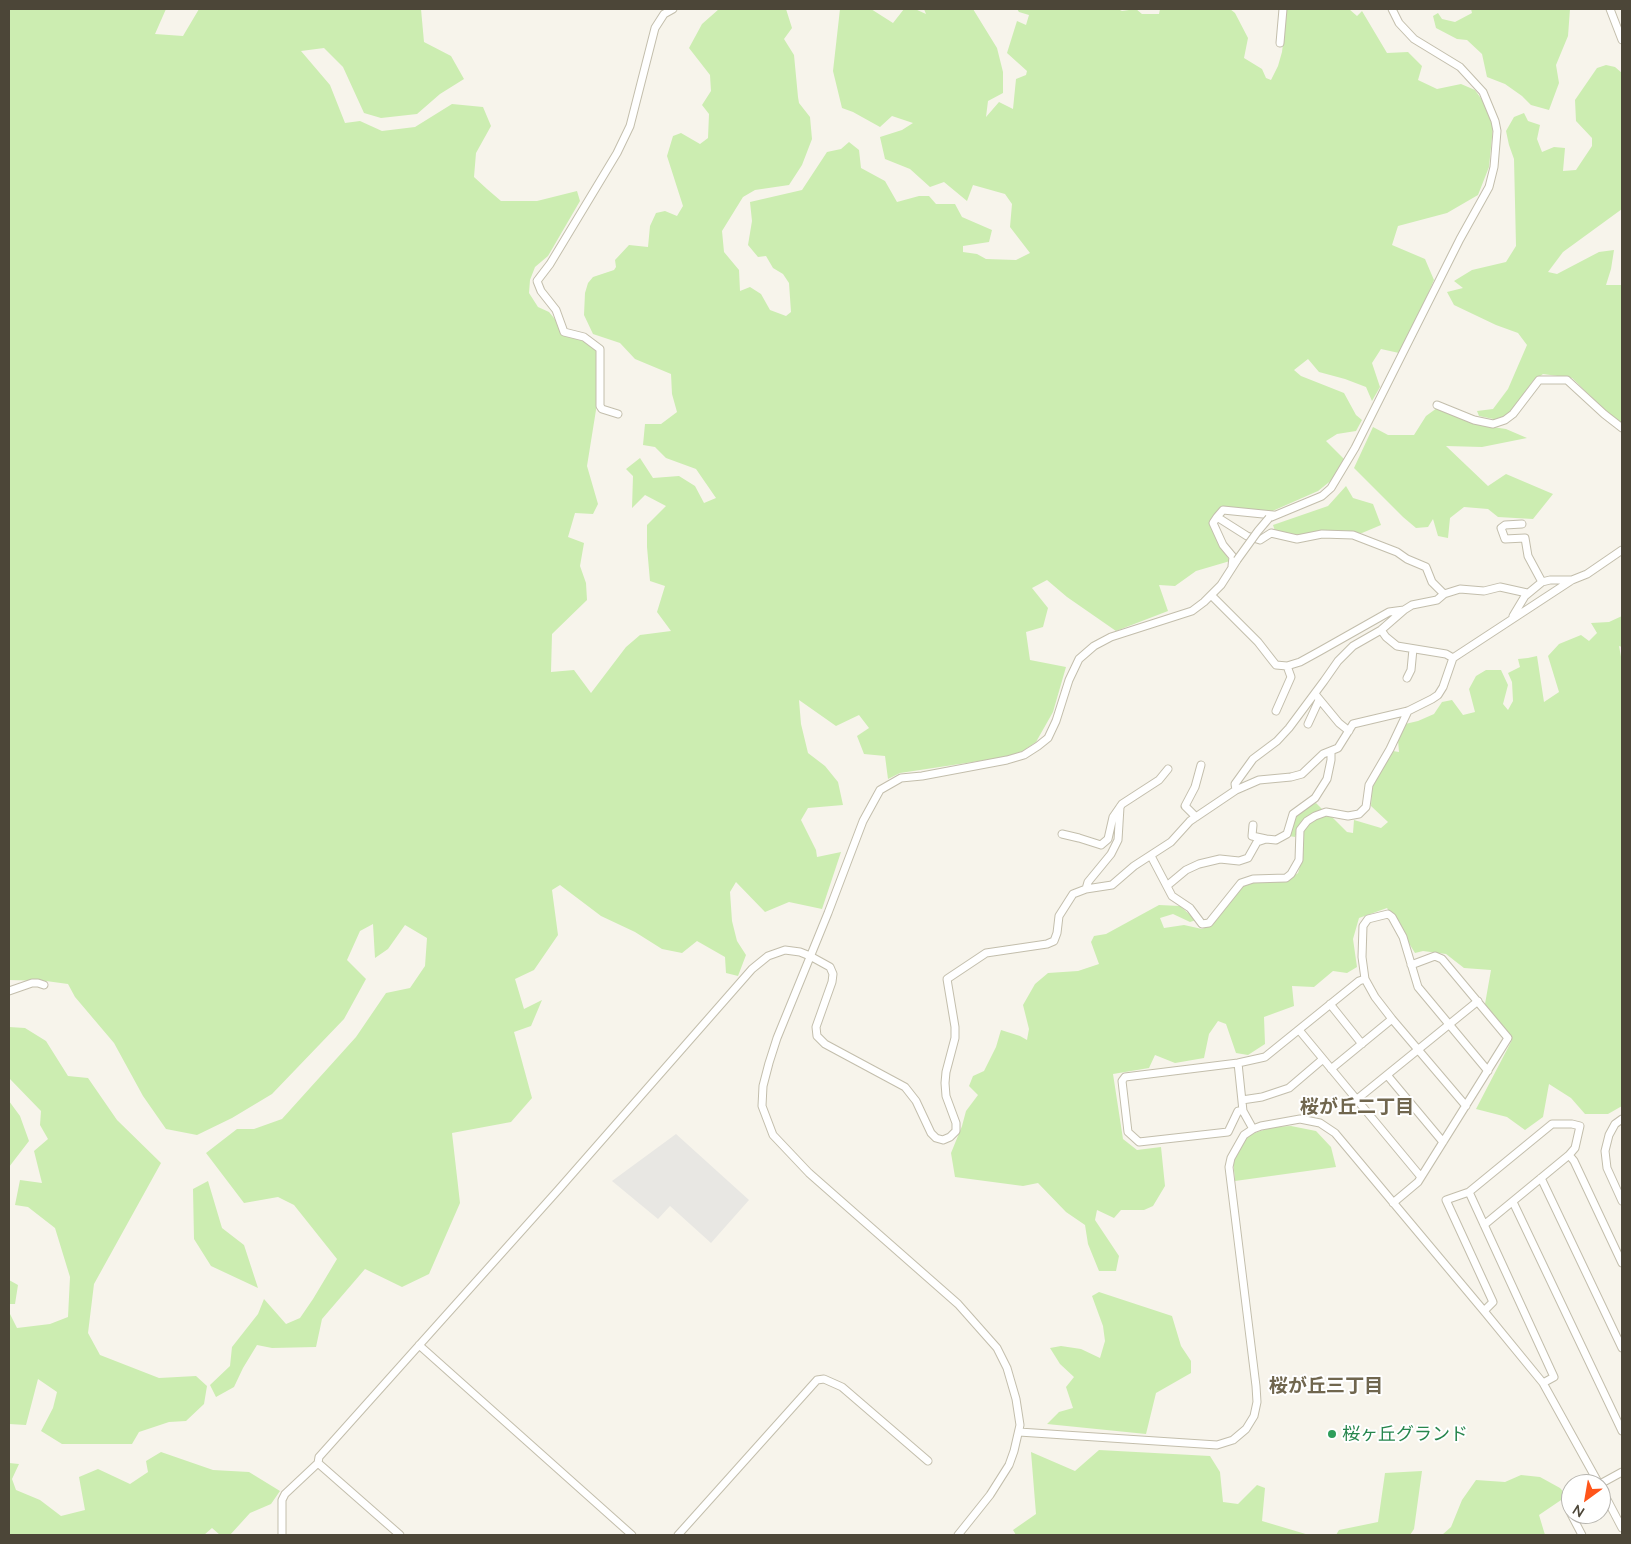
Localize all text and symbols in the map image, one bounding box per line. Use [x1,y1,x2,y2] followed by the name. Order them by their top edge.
[1300,1096,1414,1118] district label: 桜が丘二丁目
[1269,1375,1383,1397] district label: 桜が丘三丁目
[1342,1423,1468,1445] place label: 桜ヶ丘グランド
[1326,1428,1338,1440] marker: 桜ヶ丘グランド
[1561,1474,1611,1524] north arrow
[1569,1501,1587,1521] text: N

